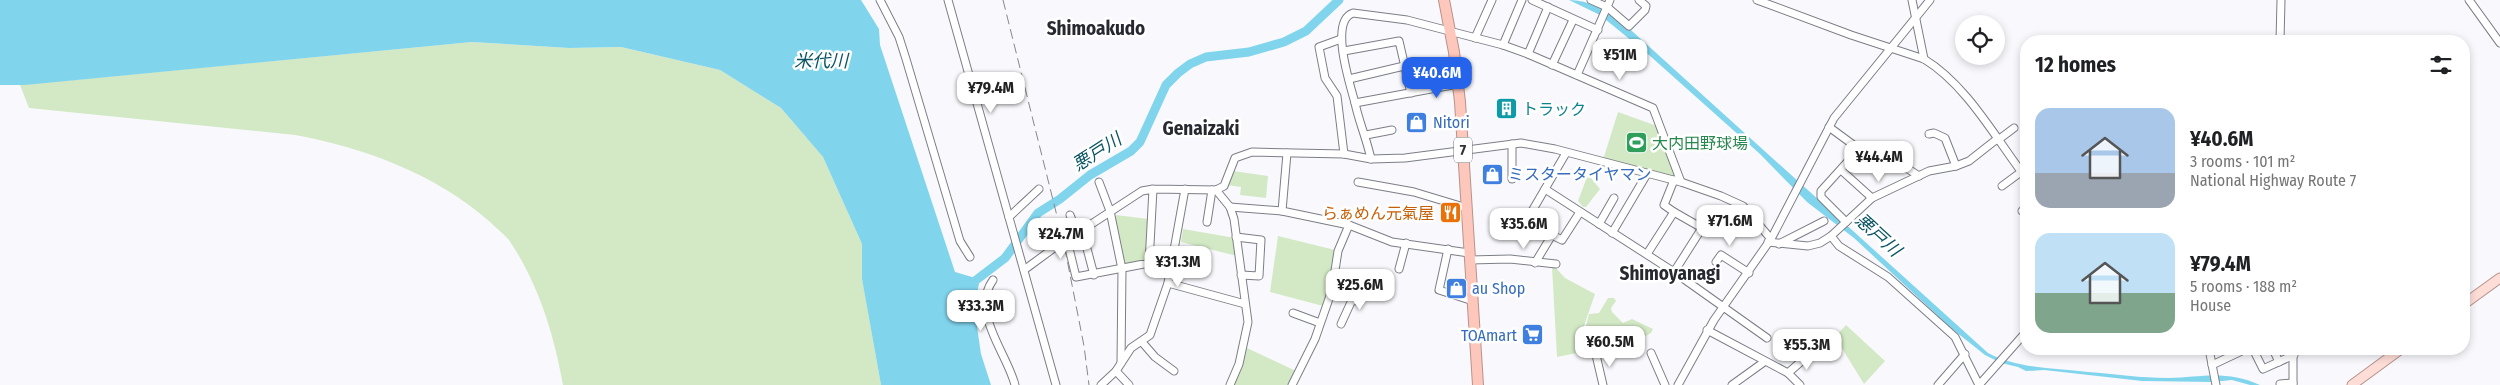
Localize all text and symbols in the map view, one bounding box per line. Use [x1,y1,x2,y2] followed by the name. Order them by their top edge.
[1955,15,2005,65] map controls
[1955,15,2005,65] button: locate
[1047,17,1145,40] district label: Shimoakudo
[1590,38,1650,81] pin: ¥51M
[1603,45,1637,64] text: ¥51M
[794,50,850,72] water label: 米代川
[2427,51,2455,79] icon: filters
[2035,52,2116,78] text: 12 homes
[1396,56,1478,99] pin: ¥40.6M
[1413,63,1461,82] text: ¥40.6M
[950,72,1032,114] pin: ¥79.4M
[968,78,1014,97] text: ¥79.4M
[1494,97,1518,121] building icon: トラック
[1522,100,1586,119] place label: トラック
[1405,110,1429,134] shop icon: Nitori
[1433,113,1470,132] place label: Nitori
[1163,117,1240,140] district label: Genaizaki
[2190,126,2253,152] text: ¥40.6M
[1068,127,1127,176] water label: 悪戸川
[2075,128,2135,188] icon: home
[1624,131,1648,155] sports icon: 大内田野球場
[1652,134,1748,153] place label: 大内田野球場
[1454,138,1472,162] road number: 7
[1838,140,1920,183] pin: ¥44.4M
[1855,147,1903,166] text: ¥44.4M
[2190,152,2295,171] text: 3 rooms · 101 m²
[1480,162,1504,186] shop icon: ミスタータイヤマン
[1508,165,1652,184] place label: ミスタータイヤマン
[2190,171,2356,190] text: National Highway Route 7
[1438,201,1462,225] restaurant icon: らぁめん元氣屋
[1322,204,1434,223] place label: らぁめん元氣屋
[1689,204,1771,247] pin: ¥71.6M
[1483,208,1565,250] pin: ¥35.6M
[1851,209,1907,263] water label: 悪戸川
[1707,211,1753,230] text: ¥71.6M
[1501,214,1547,233] text: ¥35.6M
[1020,218,1102,260] pin: ¥24.7M
[1038,224,1084,243] text: ¥24.7M
[1137,246,1219,288] pin: ¥31.3M
[2190,251,2251,277] text: ¥79.4M
[1155,252,1201,271] text: ¥31.3M
[2075,253,2135,313] icon: home
[1620,262,1721,285] district label: Shimoyanagi
[1319,268,1401,311] pin: ¥25.6M
[1337,275,1383,294] text: ¥25.6M
[1444,276,1468,300] shop icon: au Shop
[2190,277,2297,296] text: 5 rooms · 188 m²
[1472,279,1525,298] place label: au Shop
[940,290,1022,332] pin: ¥33.3M
[958,296,1004,315] text: ¥33.3M
[2190,296,2231,315] text: House
[1521,323,1545,347] supermarket icon: TOAmart
[1461,326,1518,345] place label: TOAmart
[1569,326,1651,368] pin: ¥60.5M
[1766,328,1848,371] pin: ¥55.3M
[1586,332,1634,351] text: ¥60.5M
[1784,335,1830,354] text: ¥55.3M

